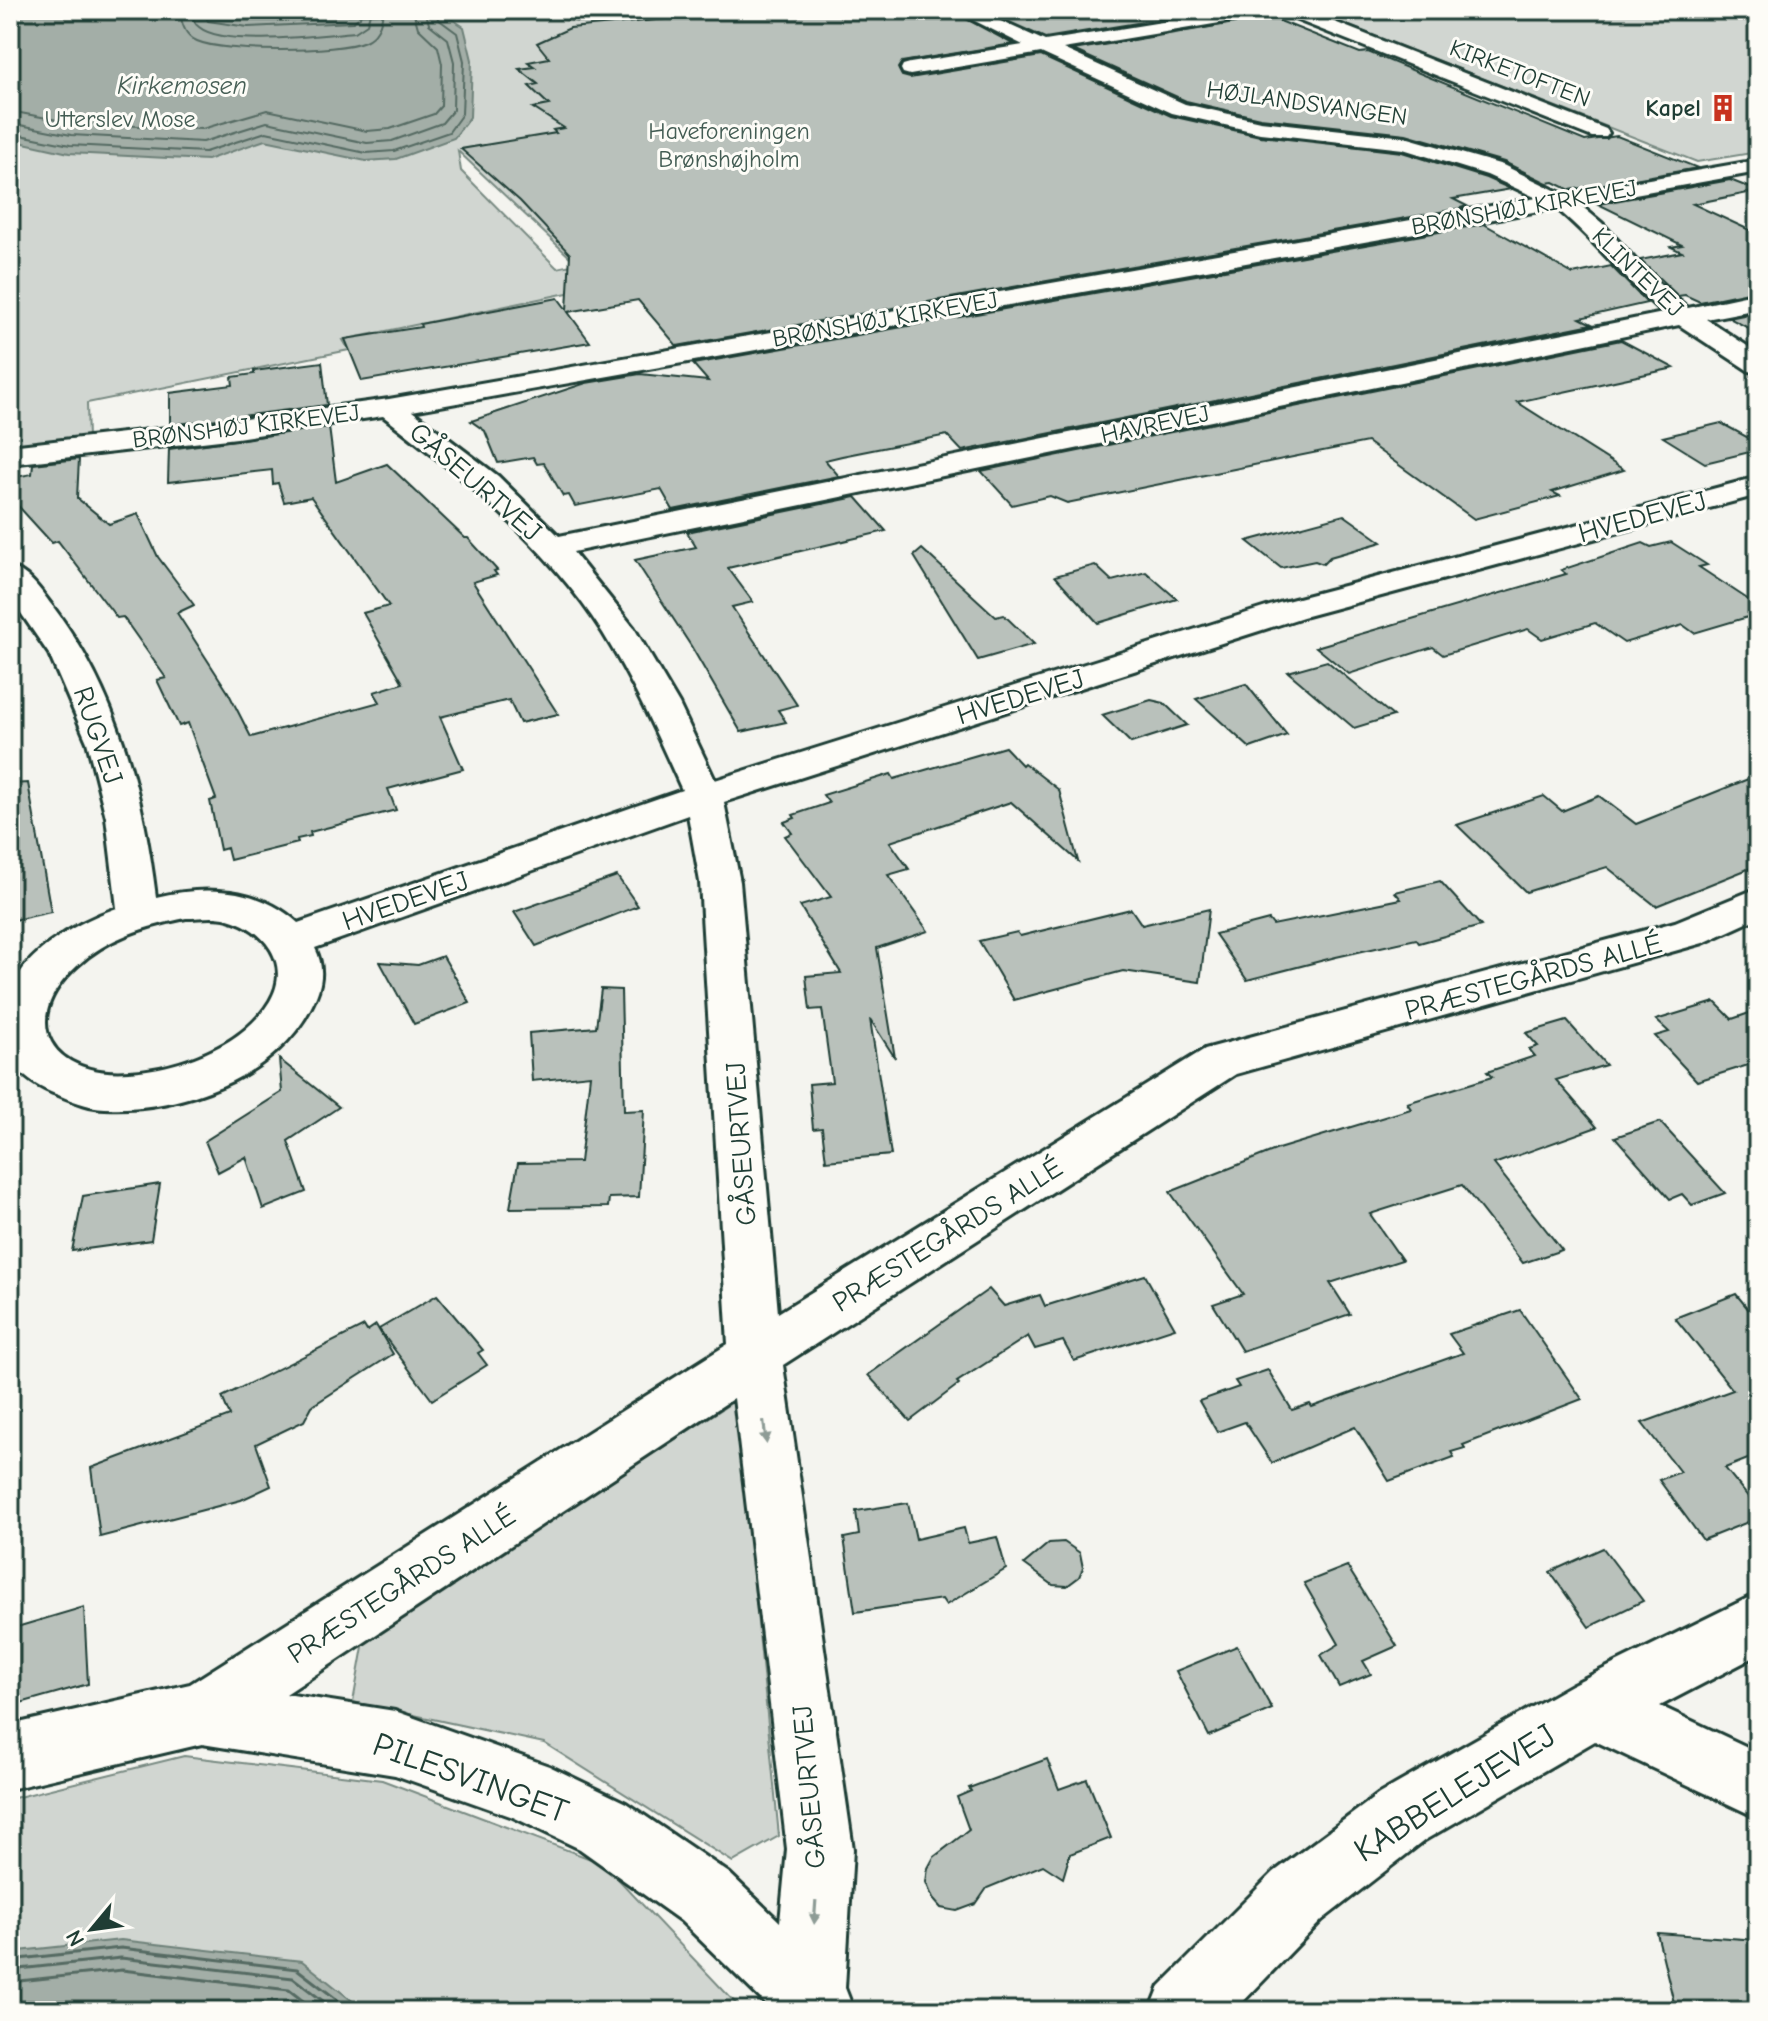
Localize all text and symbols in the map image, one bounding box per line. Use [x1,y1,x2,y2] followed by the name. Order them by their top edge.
[1446,33,1594,113] street label: KIRKETOFTEN
[117,71,247,101] water label: Kirkemosen
[1205,75,1409,131] street label: HØJLANDSVANGEN
[1708,93,1738,123] building icon: Kapel
[1645,94,1701,122] place label: Kapel
[44,105,196,133] park label: Utterslev Mose
[648,117,810,173] park label: Haveforeningen Brønshøjholm
[1409,173,1639,241] street label: BRØNSHØJ KIRKEVEJ
[1587,222,1689,322] street label: KLINTEVEJ
[770,285,1000,353] street label: BRØNSHØJ KIRKEVEJ
[131,398,361,454] street label: BRØNSHØJ KIRKEVEJ
[1098,399,1212,449] street label: HAVREVEJ
[403,414,549,548] street label: GÅSEURTVEJ
[1575,485,1710,549] street label: HVEDEVEJ
[953,662,1088,731] street label: HVEDEVEJ
[67,682,130,788] street label: RUGVEJ
[338,864,473,937] street label: HVEDEVEJ
[1401,925,1665,1027] street label: PRÆSTEGÅRDS ALLÉ
[717,1061,763,1227] street label: GÅSEURTVEJ
[826,1149,1068,1319] street label: PRÆSTEGÅRDS ALLÉ
[759,1420,772,1445] one-way arrow
[281,1498,521,1670] street label: PRÆSTEGÅRDS ALLÉ
[784,1704,832,1870] street label: GÅSEURTVEJ
[1347,1715,1562,1871] street label: KABBELEJEVEJ
[367,1724,574,1832] street label: PILESVINGET
[52,1889,132,1969] north arrow
[808,1900,821,1925] one-way arrow
[61,1926,90,1951] text: N

